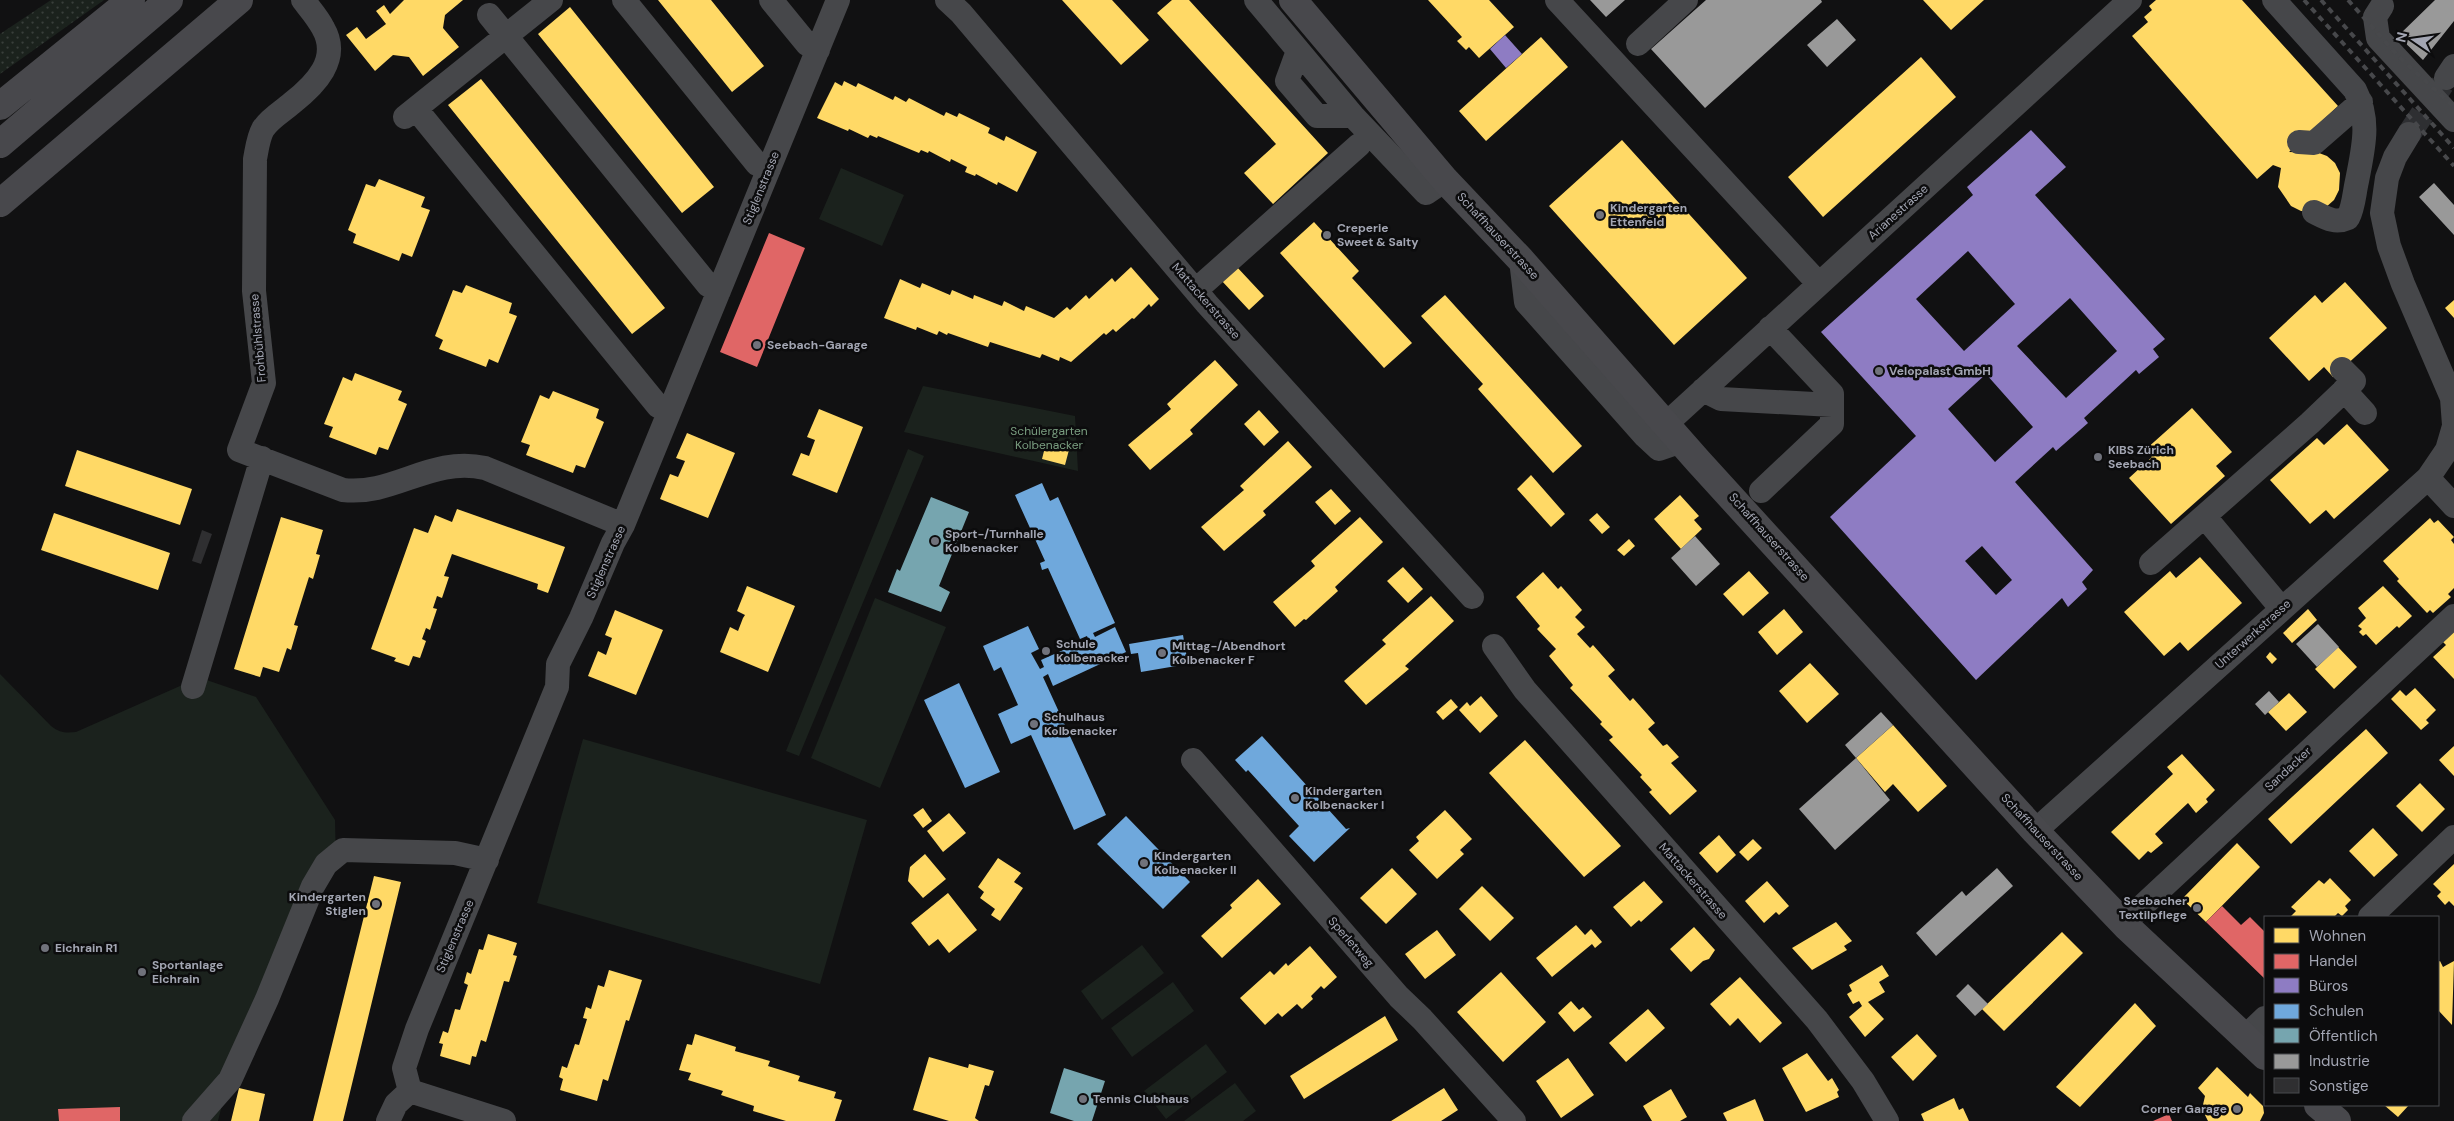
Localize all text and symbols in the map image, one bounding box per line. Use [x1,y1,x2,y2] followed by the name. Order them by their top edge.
[2389,15,2439,65] north arrow
[2391,30,2411,44] text: N
[739,149,783,227] street label: Stiglenstrasse
[1864,181,1932,243] street label: Arianestrasse
[1454,189,1543,283] street label: Schaffhauserstrasse
[1610,200,1687,230] place label: Kindergarten Ettenfeld
[1594,209,1606,221] marker: Kindergarten Ettenfeld
[1337,220,1419,250] place label: Creperie Sweet & Salty
[1321,229,1333,241] marker: Creperie Sweet & Salty
[1168,259,1244,343] street label: Mattackerstrasse
[246,293,270,383] street label: Frohbühlstrasse
[767,337,868,353] place label: Seebach-Garage
[751,339,763,351] marker: Seebach-Garage
[1889,363,1991,379] place label: Velopalast GmbH
[1873,365,1885,377] marker: Velopalast GmbH
[1010,423,1088,453] park label: Schülergarten Kolbenacker
[2108,442,2174,472] place label: KIBS Zürich Seebach
[2092,451,2104,463] marker: KIBS Zürich Seebach
[1725,490,1813,585] street label: Schaffhauserstrasse
[583,523,629,601] street label: Stiglenstrasse
[945,526,1044,556] place label: Sport-/Turnhalle Kolbenacker
[929,535,941,547] marker: Sport-/Turnhalle Kolbenacker
[2212,596,2294,672] street label: Unterwerkstrasse
[1056,636,1129,666] place label: Schule Kolbenacker
[1172,638,1286,668] place label: Mittag-/Abendhort Kolbenacker F
[1040,645,1052,657] marker: Schule Kolbenacker
[1156,647,1168,659] marker: Mittag-/Abendhort Kolbenacker F
[1044,709,1117,739] place label: Schulhaus Kolbenacker
[1028,718,1040,730] marker: Schulhaus Kolbenacker
[2261,743,2315,795] street label: Sandacker
[1305,783,1384,813] place label: Kindergarten Kolbenacker I
[1998,790,2087,884] street label: Schaffhauserstrasse
[1289,792,1301,804] marker: Kindergarten Kolbenacker I
[1655,839,1731,923] street label: Mattackerstrasse
[1154,848,1236,878] place label: Kindergarten Kolbenacker ll
[1138,857,1150,869] marker: Kindergarten Kolbenacker ll
[289,889,366,919] place label: Kindergarten Stiglen
[2119,893,2187,923] place label: Seebacher Textilpflege
[432,897,478,975] street label: Stiglenstrasse
[370,898,382,910] marker: Kindergarten Stiglen
[2191,902,2203,914] marker: Seebacher Textilpflege
[1325,913,1378,971] street label: Sperletweg
[2264,916,2439,1106] legend
[2309,926,2366,946] text: Wohnen
[55,940,117,956] place label: Eichrain R1
[39,942,51,954] marker: Eichrain R1
[2309,951,2357,971] text: Handel
[152,957,223,987] place label: Sportanlage Eichrain
[136,966,148,978] marker: Sportanlage Eichrain
[2309,976,2348,996] text: Büros
[2309,1001,2364,1021] text: Schulen
[2309,1026,2378,1046] text: Öffentlich
[2309,1051,2370,1071] text: Industrie
[2309,1076,2368,1096] text: Sonstige
[1093,1091,1189,1107] place label: Tennis Clubhaus
[1077,1093,1089,1105] marker: Tennis Clubhaus
[2141,1101,2227,1117] place label: Corner Garage
[2231,1103,2243,1115] marker: Corner Garage

